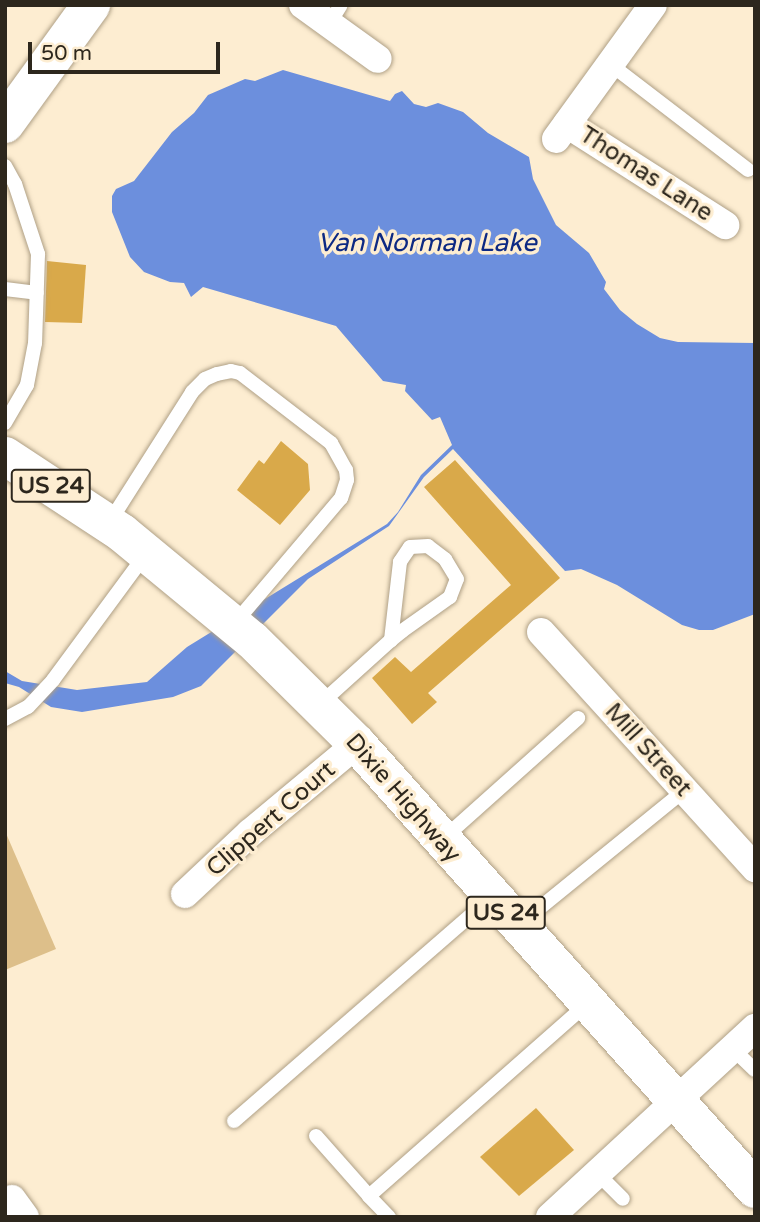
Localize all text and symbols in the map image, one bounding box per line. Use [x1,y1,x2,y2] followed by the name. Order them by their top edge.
[32,28,224,72] scale bar
[41,41,92,66] text: 50 m
[574,120,718,228] street label: Thomas Lane
[317,227,537,259] water label: Van Norman Lake
[11,466,91,506] road number: US 24
[599,697,697,803] street label: Mill Street
[339,728,467,868] street label: Dixie Highway
[201,755,341,883] street label: Clippert Court
[466,893,546,932] road number: US 24

